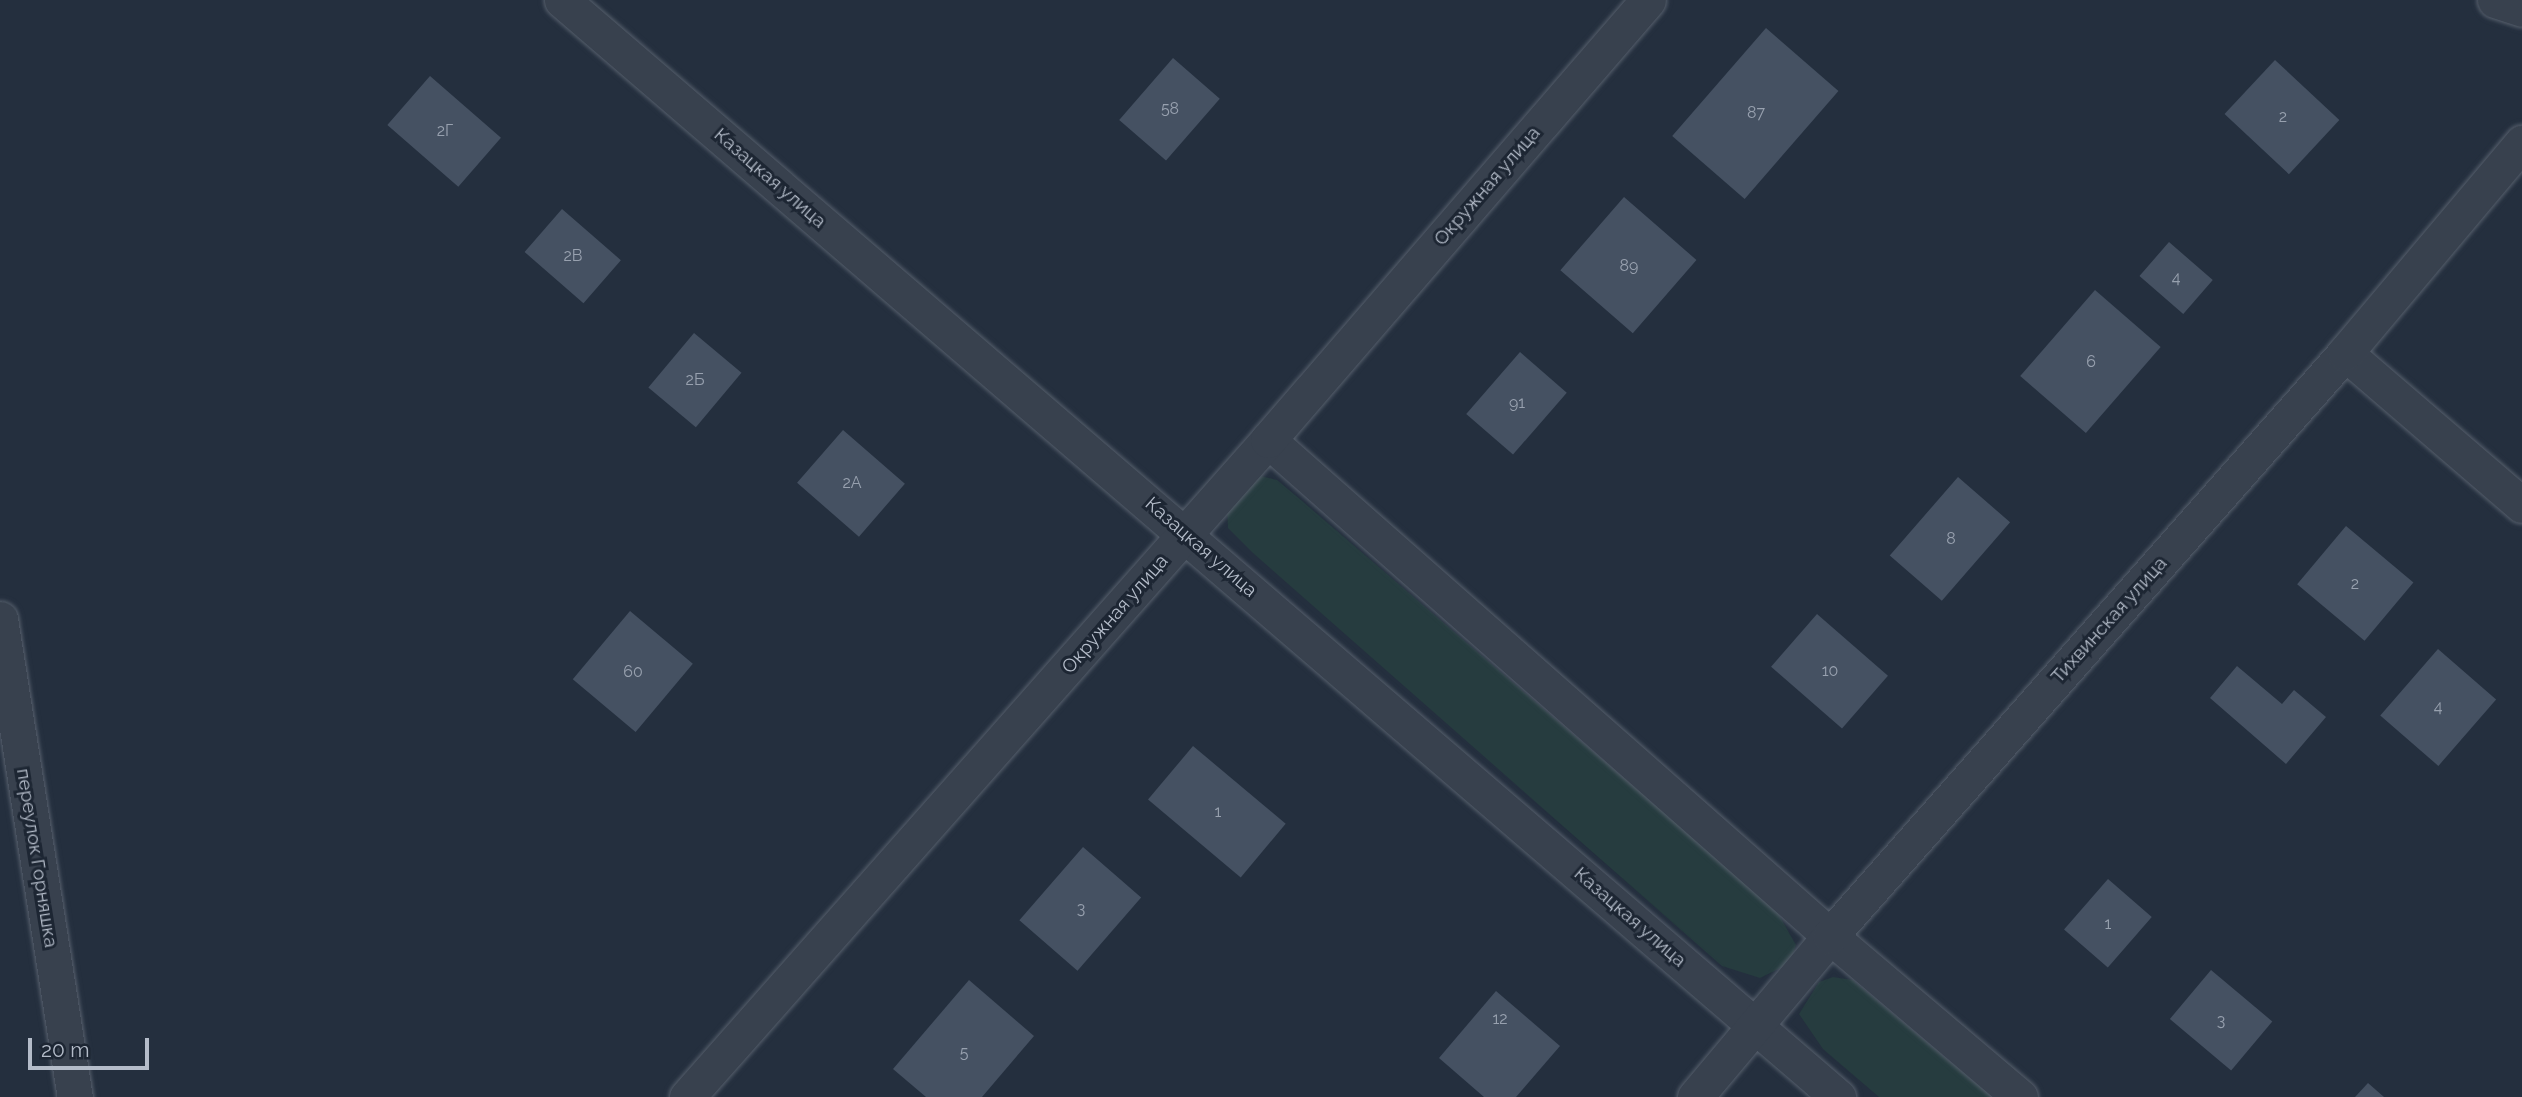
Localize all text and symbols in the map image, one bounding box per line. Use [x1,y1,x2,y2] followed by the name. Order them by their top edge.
[1161,99,1179,119] house number: 58
[1747,103,1765,123] house number: 87
[2279,107,2287,127] house number: 2
[437,121,453,141] house number: 2Г
[1429,122,1545,250] street label: Окружная улица
[709,123,831,233] street label: Казацкая улица
[564,246,582,266] house number: 2В
[1620,256,1638,276] house number: 89
[2172,268,2180,288] house number: 4
[2086,352,2096,372] house number: 6
[686,370,704,390] house number: 2Б
[1509,393,1525,413] house number: 91
[842,473,862,493] house number: 2А
[1140,492,1262,602] street label: Казацкая улица
[1946,529,1956,549] house number: 8
[1057,550,1173,678] street label: Окружная улица
[2046,552,2172,688] street label: Тихвинская улица
[2351,574,2359,594] house number: 2
[1822,661,1838,681] house number: 10
[623,662,643,682] house number: 60
[2434,697,2442,717] house number: 4
[12,767,62,949] street label: переулок Горняшка
[1215,802,1221,822] house number: 1
[1569,862,1691,972] street label: Казацкая улица
[1077,899,1085,919] house number: 3
[2105,914,2111,934] house number: 1
[1492,1009,1508,1029] house number: 12
[2217,1011,2225,1031] house number: 3
[32,1024,152,1068] scale bar
[41,1037,89,1062] text: 20 m
[960,1043,968,1063] house number: 5

